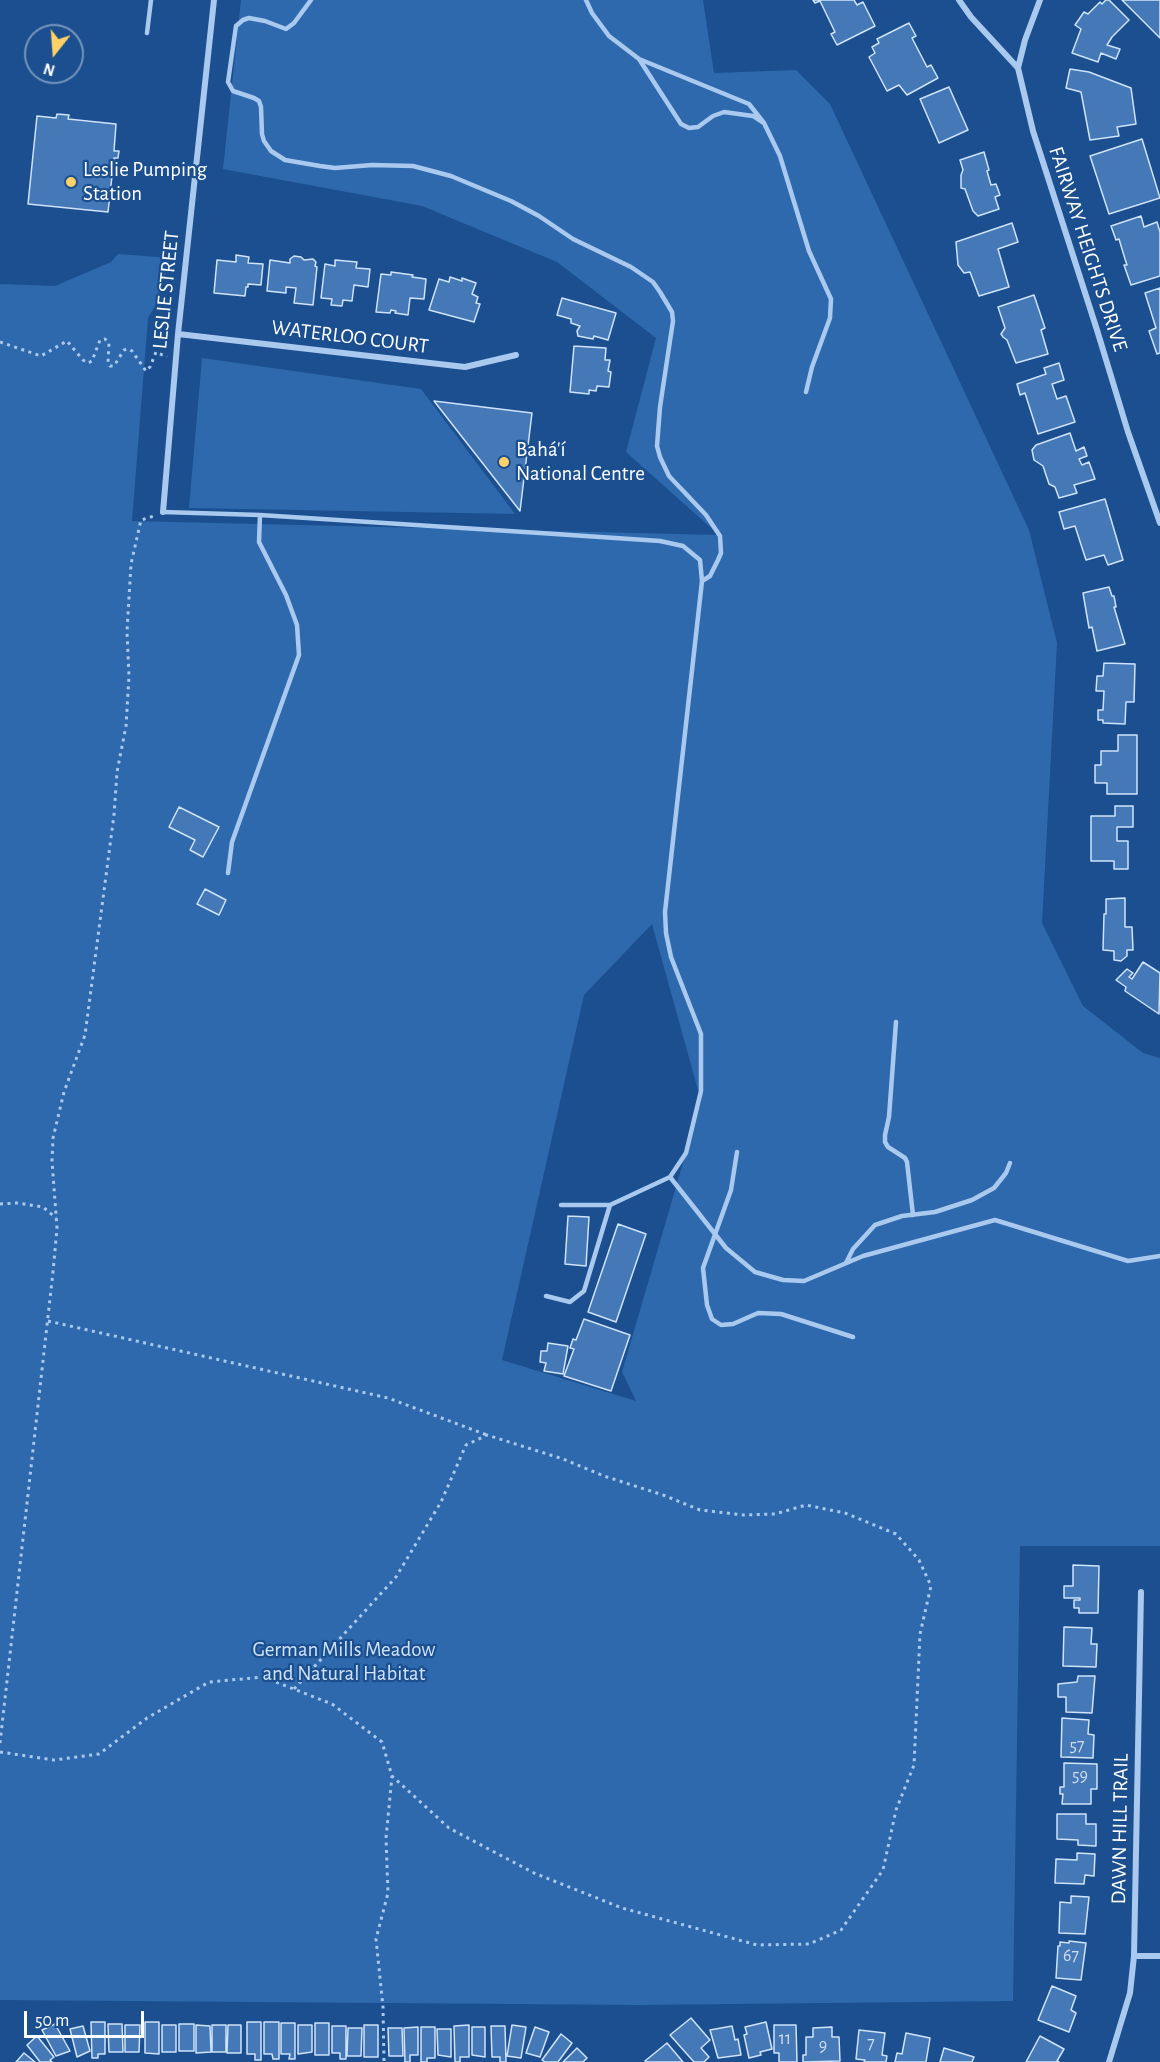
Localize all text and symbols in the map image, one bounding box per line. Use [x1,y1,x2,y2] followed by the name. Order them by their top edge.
[24,24,84,84] north arrow
[42,60,57,79] text: N
[1043,143,1133,355] street label: FAIRWAY HEIGHTS DRIVE
[83,157,207,207] place label: Leslie Pumping Station
[64,175,78,189] marker: Leslie Pumping Station
[147,230,185,350] street label: LESLIE STREET
[270,315,430,359] street label: WATERLOO COURT
[516,437,645,487] place label: Bahá'í National Centre
[497,455,511,469] marker: Bahá'í National Centre
[252,1637,436,1687] park label: German Mills Meadow and Natural Habitat
[1069,1735,1085,1757] house number: 57
[1106,1753,1134,1905] street label: DAWN HILL TRAIL
[1072,1765,1088,1787] house number: 59
[1063,1945,1079,1967] house number: 67
[27,1999,147,2037] scale bar
[35,2012,69,2030] text: 50 m
[779,2028,791,2050] house number: 11
[867,2033,875,2055] house number: 7
[819,2035,827,2057] house number: 9

